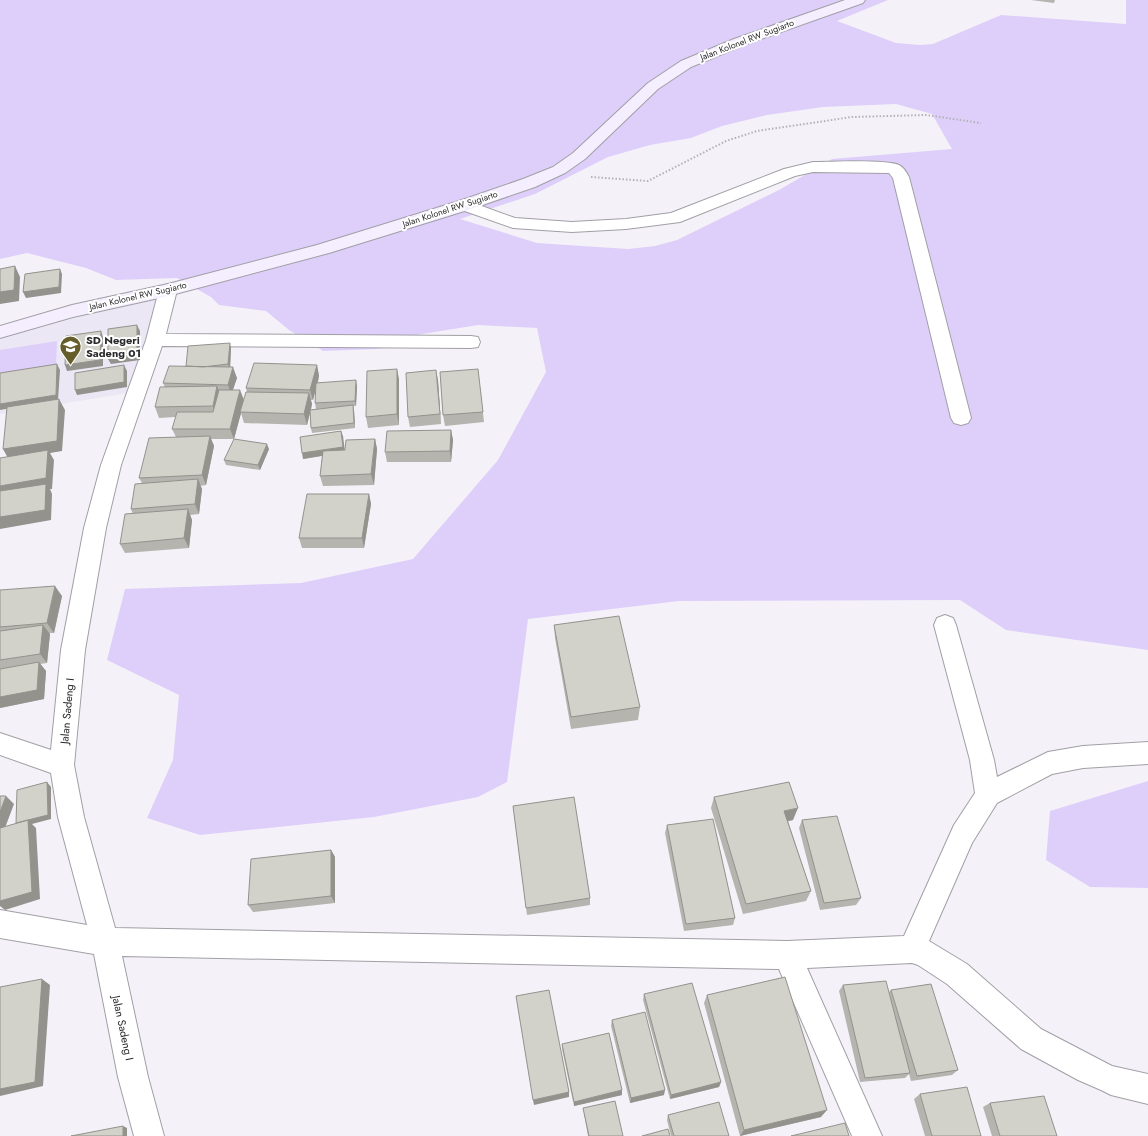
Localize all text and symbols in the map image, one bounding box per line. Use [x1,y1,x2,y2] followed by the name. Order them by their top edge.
[697,16,796,64] street label: Jalan Kolonel RW Sugiarto
[400,187,499,230] street label: Jalan Kolonel RW Sugiarto
[87,278,188,313] street label: Jalan Kolonel RW Sugiarto
[86,332,141,361] place label: SD Negeri Sadeng 01
[58,333,84,366] school or university icon: SD Negeri Sadeng 01
[56,677,78,747] street label: Jalan Sadeng I
[108,992,138,1062] street label: Jalan Sadeng I

